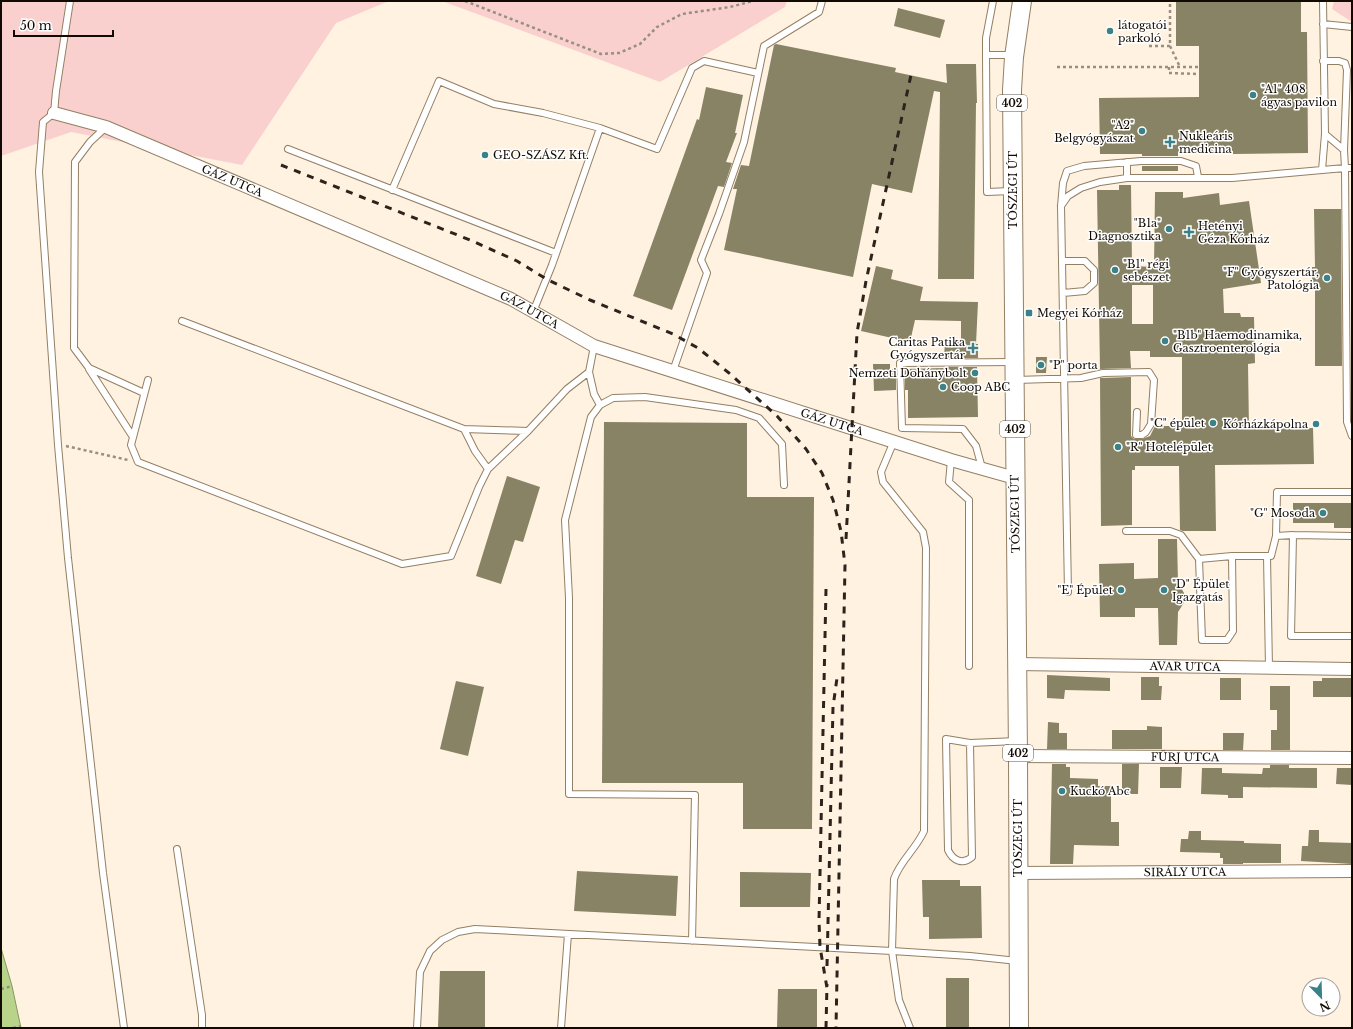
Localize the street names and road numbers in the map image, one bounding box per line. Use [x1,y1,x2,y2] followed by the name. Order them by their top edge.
[997,95,1027,111] road number: 402
[1006,151,1020,229] street label: TÓSZEGI ÚT
[200,161,265,200] street label: GÁZ UTCA
[498,288,562,332] street label: GÁZ UTCA
[799,405,866,439] street label: GÁZ UTCA
[1000,421,1030,437] road number: 402
[1007,475,1023,553] street label: TÓSZEGI ÚT
[1148,659,1221,674] street label: AVAR UTCA
[1003,745,1033,761] road number: 402
[1151,750,1220,764] street label: FÜRJ UTCA
[1011,799,1025,877] street label: TÓSZEGI ÚT
[1144,865,1227,879] street label: SIRÁLY UTCA

